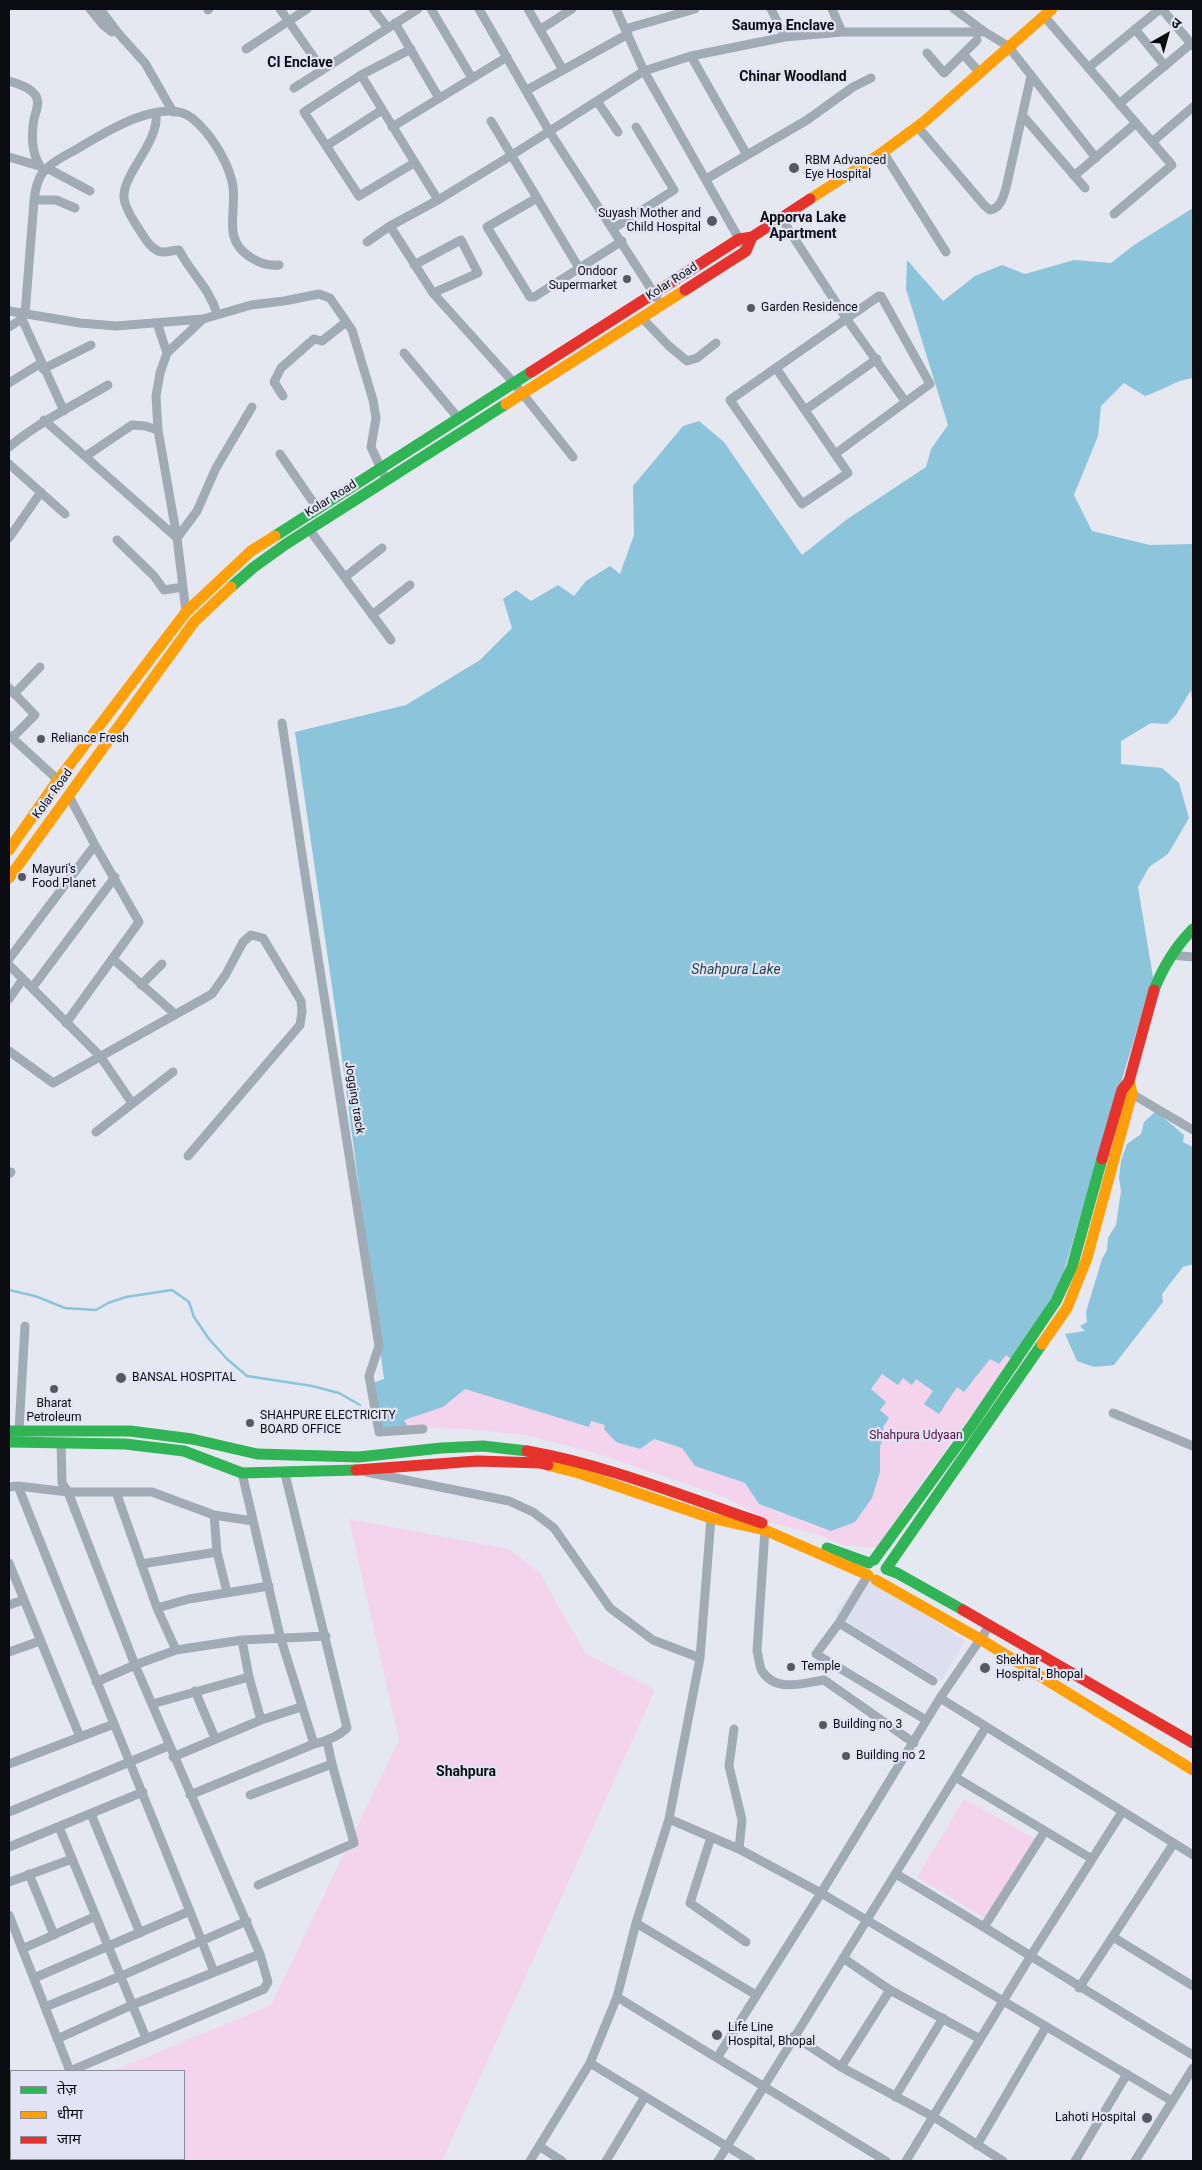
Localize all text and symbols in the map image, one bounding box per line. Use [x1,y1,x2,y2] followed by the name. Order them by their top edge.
[1142,10,1192,60] north arrow
[1168,14,1184,32] text: उ
[732,18,834,34] district label: Saumya Enclave
[267,55,333,71] district label: CI Enclave
[739,69,847,85] district label: Chinar Woodland
[805,154,886,182] place label: RBM Advanced Eye Hospital
[787,161,801,175] marker: RBM Advanced Eye Hospital
[598,207,701,235] place label: Suyash Mother and Child Hospital
[760,210,846,242] district label: Apporva Lake Apartment
[705,214,719,228] marker: Suyash Mother and Child Hospital
[644,260,700,304] street label: Kolar Road
[549,265,617,293] place label: Ondoor Supermarket
[621,273,633,285] marker: Ondoor Supermarket
[761,301,858,315] place label: Garden Residence
[745,302,757,314] marker: Garden Residence
[302,477,360,521] street label: Kolar Road
[51,732,129,746] place label: Reliance Fresh
[35,733,47,745] marker: Reliance Fresh
[30,766,76,822] street label: Kolar Road
[32,863,96,891] place label: Mayuri's Food Planet
[16,871,28,883] marker: Mayuri's Food Planet
[691,962,781,978] water label: Shahpura Lake
[341,1061,367,1135] street label: Jogging track
[114,1371,128,1385] marker: BANSAL HOSPITAL
[132,1371,236,1385] place label: BANSAL HOSPITAL
[48,1383,60,1395] marker: Bharat Petroleum
[27,1397,81,1425] place label: Bharat Petroleum
[260,1409,396,1437] place label: SHAHPURE ELECTRICITY BOARD OFFICE
[244,1417,256,1429] marker: SHAHPURE ELECTRICITY BOARD OFFICE
[869,1429,963,1443] park label: Shahpura Udyaan
[996,1654,1083,1682] place label: Shekhar Hospital, Bhopal
[801,1660,840,1674] place label: Temple
[785,1661,797,1673] marker: Temple
[978,1661,992,1675] marker: Shekhar Hospital, Bhopal
[833,1718,902,1732] place label: Building no 3
[817,1719,829,1731] marker: Building no 3
[856,1749,925,1763] place label: Building no 2
[840,1750,852,1762] marker: Building no 2
[436,1764,496,1780] district label: Shahpura
[728,2021,815,2049] place label: Life Line Hospital, Bhopal
[710,2028,724,2042] marker: Life Line Hospital, Bhopal
[10,2070,185,2160] legend
[57,2080,77,2098] text: तेज़
[57,2105,83,2123] text: धीमा
[1055,2111,1136,2125] place label: Lahoti Hospital
[1140,2111,1154,2125] marker: Lahoti Hospital
[57,2130,81,2148] text: जाम

